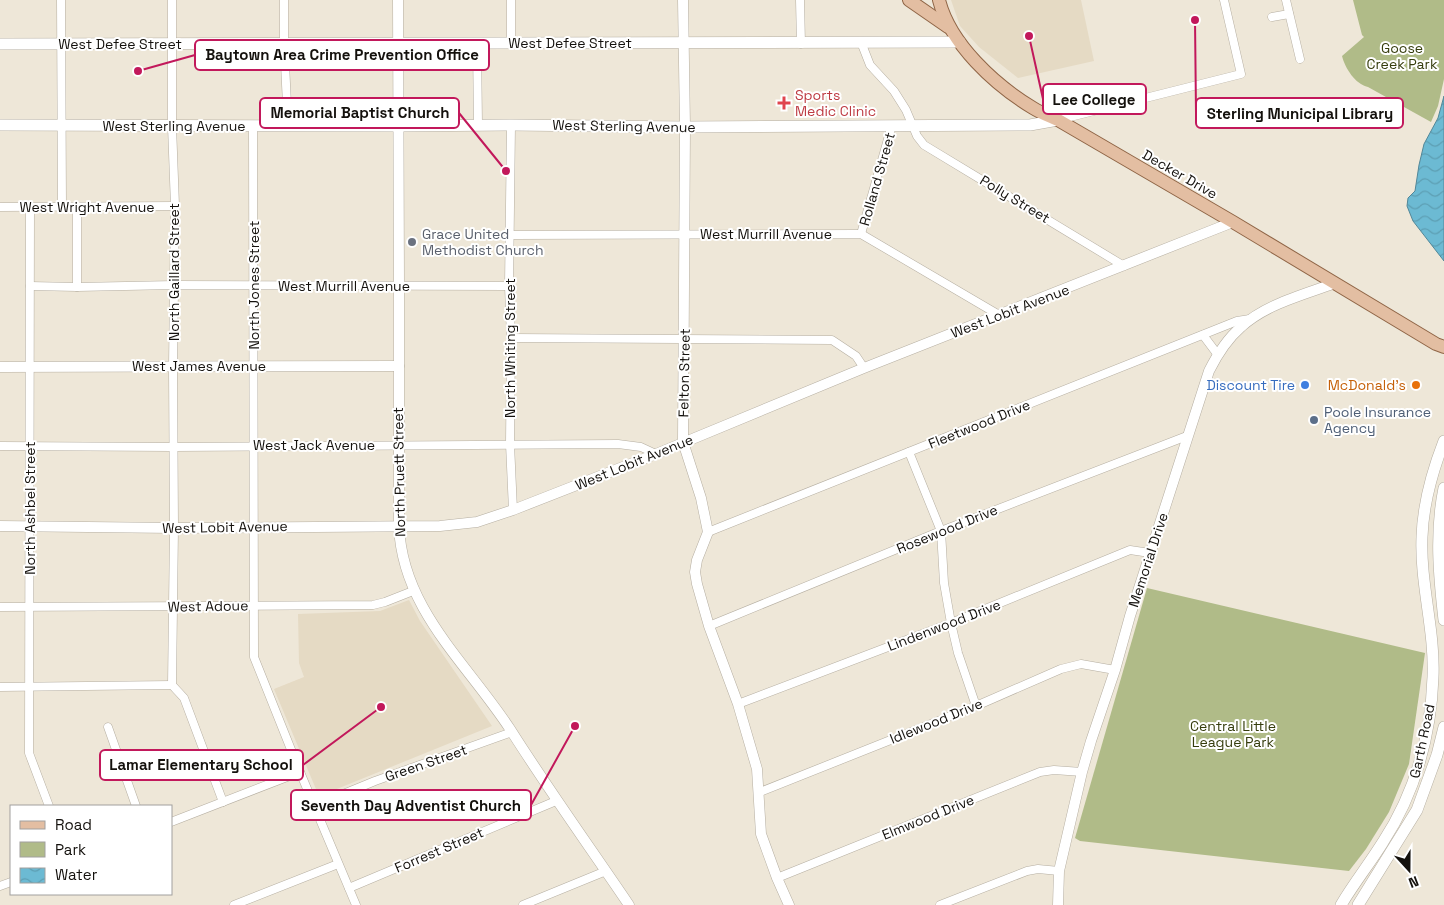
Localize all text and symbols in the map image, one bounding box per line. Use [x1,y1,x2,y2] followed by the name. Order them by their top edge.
[508,34,632,52] street label: West Defee Street
[58,35,182,53] street label: West Defee Street
[1367,39,1438,73] park label: Goose Creek Park
[195,40,489,70] callout: Baytown Area Crime Prevention Office
[205,45,479,64] text: Baytown Area Crime Prevention Office
[1043,84,1146,114] callout: Lee College
[795,86,876,120] place label: Sports Medic Clinic
[1053,90,1136,109] text: Lee College
[777,96,791,110] marker: Sports Medic Clinic
[260,98,459,128] callout: Memorial Baptist Church
[1196,98,1403,128] callout: Sterling Municipal Library
[270,103,450,122] text: Memorial Baptist Church
[1207,104,1393,123] text: Sterling Municipal Library
[552,116,696,136] street label: West Sterling Avenue
[102,117,246,135] street label: West Sterling Avenue
[855,130,899,228] street label: Rolland Street
[1139,145,1221,203] street label: Decker Drive
[977,171,1053,227] street label: Polly Street
[19,198,155,216] street label: West Wright Avenue
[165,203,183,341] street label: North Gaillard Street
[245,220,263,350] street label: North Jones Street
[422,225,544,259] place label: Grace United Methodist Church
[700,225,832,243] street label: West Murrill Avenue
[406,236,418,248] marker: Grace United Methodist Church
[278,277,410,295] street label: West Murrill Avenue
[501,278,519,418] street label: North Whiting Street
[948,280,1072,342] street label: West Lobit Avenue
[674,328,694,418] street label: Felton Street
[132,357,266,375] street label: West James Avenue
[1206,376,1295,394] place label: Discount Tire
[1328,376,1406,394] place label: McDonald's
[1299,379,1311,391] marker: Discount Tire
[1410,379,1422,391] marker: McDonald's
[925,395,1033,453] street label: Fleetwood Drive
[1324,403,1431,437] place label: Poole Insurance Agency
[389,407,409,537] street label: North Pruett Street
[1308,414,1320,426] marker: Poole Insurance Agency
[572,430,696,494] street label: West Lobit Avenue
[253,436,375,454] street label: West Jack Avenue
[21,441,39,575] street label: North Ashbel Street
[894,501,1000,557] street label: Rosewood Drive
[1124,510,1172,610] street label: Memorial Drive
[162,517,288,537] street label: West Lobit Avenue
[885,595,1003,655] street label: Lindenwood Drive
[167,596,249,616] street label: West Adoue
[887,694,985,748] street label: Idlewood Drive
[1405,702,1439,780] street label: Garth Road
[1190,717,1276,751] park label: Central Little League Park
[383,741,469,785] street label: Green Street
[100,750,303,780] callout: Lamar Elementary School
[109,755,293,774] text: Lamar Elementary School
[291,790,531,820] callout: Seventh Day Adventist Church
[879,790,977,844] street label: Elmwood Drive
[301,796,521,815] text: Seventh Day Adventist Church
[10,805,172,895] legend
[55,815,92,834] text: Road
[392,823,486,877] street label: Forrest Street
[55,840,86,859] text: Park
[1384,845,1434,895] north arrow
[55,865,98,884] text: Water
[1406,872,1421,892] text: N

